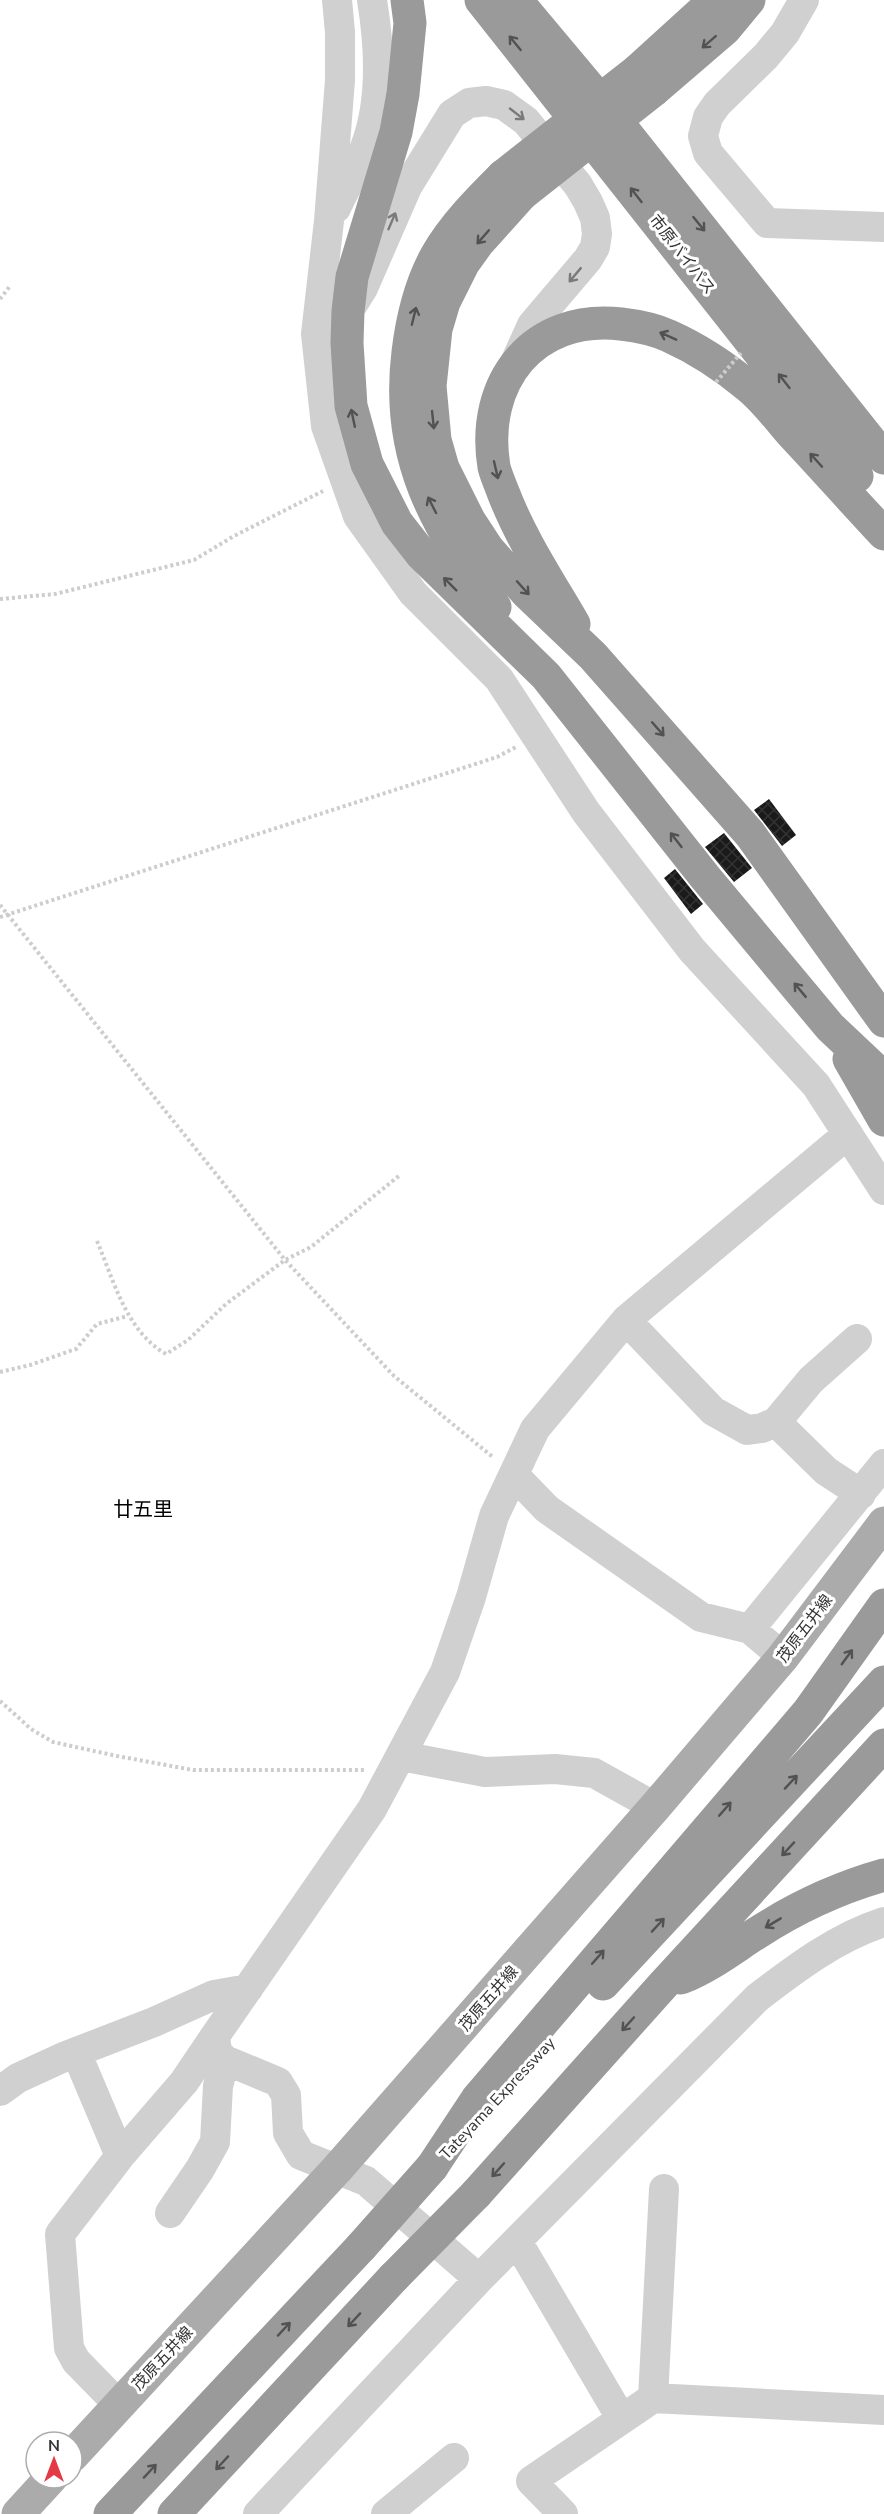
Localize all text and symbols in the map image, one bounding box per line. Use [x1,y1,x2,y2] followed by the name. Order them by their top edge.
[508,36,522,51] one-way arrow
[701,36,717,49] one-way arrow
[509,108,525,121] one-way arrow
[630,188,643,204] one-way arrow
[644,210,720,299] street label: 市原バイパス
[387,213,398,231] one-way arrow
[693,216,706,232] one-way arrow
[476,229,490,244] one-way arrow
[568,267,582,282] one-way arrow
[409,306,421,325] one-way arrow
[660,330,678,341] one-way arrow
[777,373,790,389] one-way arrow
[347,409,359,428] one-way arrow
[428,409,439,429] one-way arrow
[809,453,823,468] one-way arrow
[491,460,503,479] one-way arrow
[426,497,437,515] one-way arrow
[443,577,458,591] one-way arrow
[516,581,530,596] one-way arrow
[651,721,665,736] one-way arrow
[669,832,682,848] one-way arrow
[793,983,806,999] one-way arrow
[113,1496,173,1523] district label: 廿五里
[772,1590,838,1667] street label: 茂原五井線
[841,1649,853,1666] one-way arrow
[784,1775,798,1790] one-way arrow
[718,1802,732,1817] one-way arrow
[780,1842,795,1857] one-way arrow
[651,1917,665,1932] one-way arrow
[765,1918,782,1930] one-way arrow
[591,1950,605,1965] one-way arrow
[454,1961,523,2036] street label: 茂原五井線
[621,2017,635,2032] one-way arrow
[435,2032,561,2165] street label: Tateyama Expressway
[491,2162,505,2177] one-way arrow
[347,2312,361,2327] one-way arrow
[127,2322,198,2395] street label: 茂原五井線
[277,2322,291,2337] one-way arrow
[24,2430,84,2490] north arrow
[48,2435,60,2457] text: N
[214,2455,229,2470] one-way arrow
[143,2464,158,2479] one-way arrow

